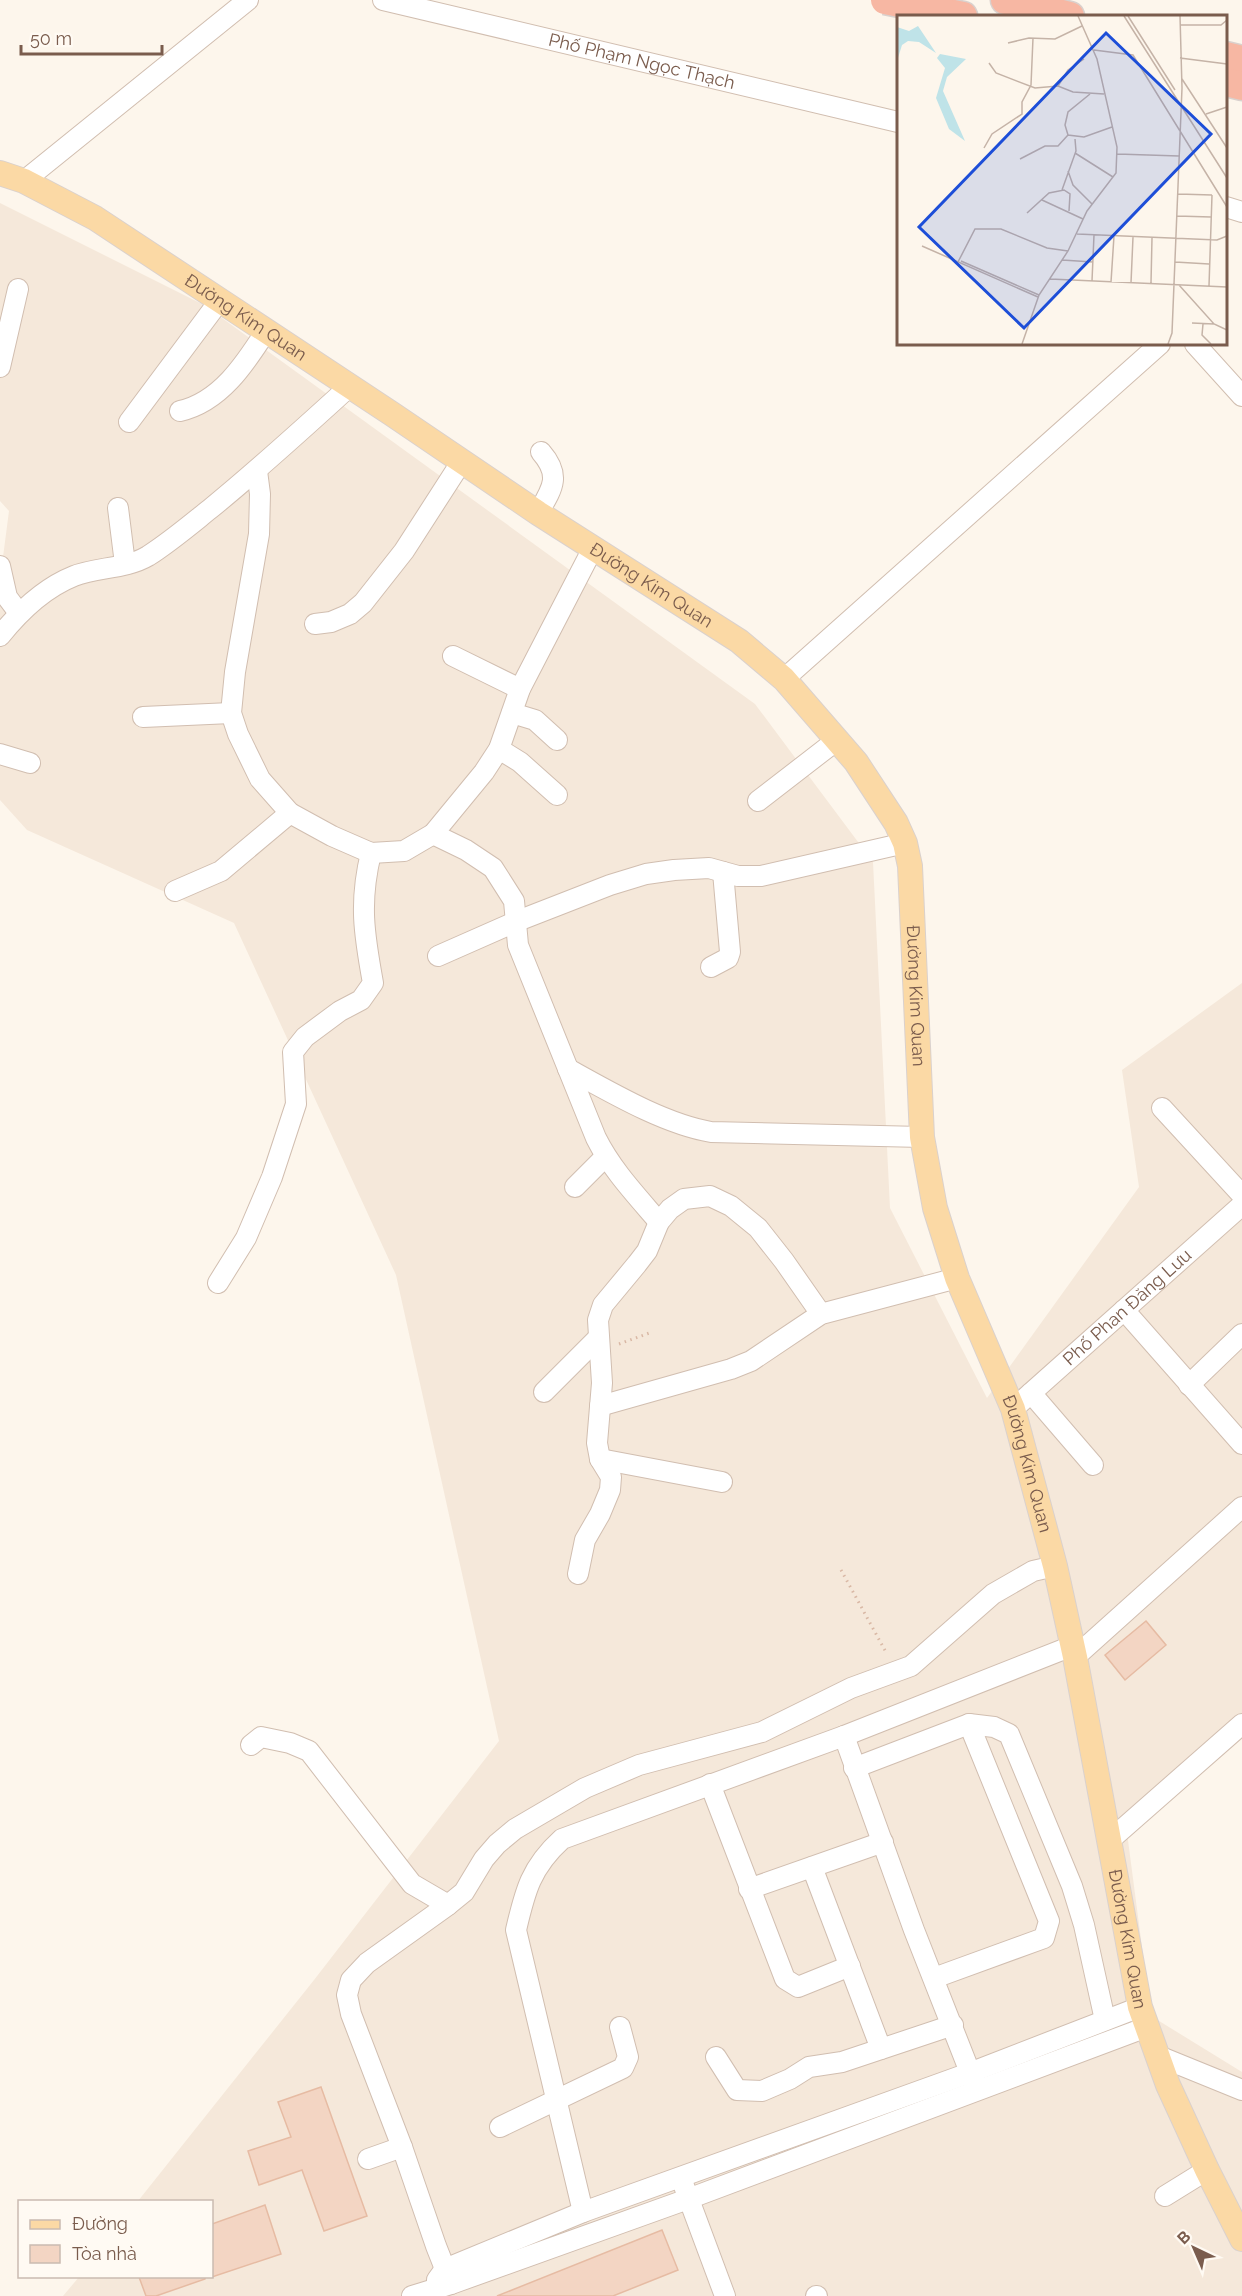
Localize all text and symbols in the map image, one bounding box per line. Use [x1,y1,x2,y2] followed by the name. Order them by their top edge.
[897,15,1227,345] inset map
[21,18,162,56] scale bar
[30,28,72,49] text: 50 m
[547,29,737,93] street label: Phố Phạm Ngọc Thạch
[181,269,311,365] street label: Đường Kim Quan
[586,538,717,632] street label: Đường Kim Quan
[903,924,930,1067] street label: Đường Kim Quan
[1059,1244,1195,1369] street label: Phố Phan Đăng Lưu
[998,1392,1057,1535] street label: Đường Kim Quan
[1105,1867,1151,2011] street label: Đường Kim Quan
[18,2200,213,2278] legend
[72,2213,128,2234] text: Đường
[1164,2218,1224,2278] north arrow
[1173,2227,1195,2248] text: B
[72,2243,137,2264] text: Tòa nhà

